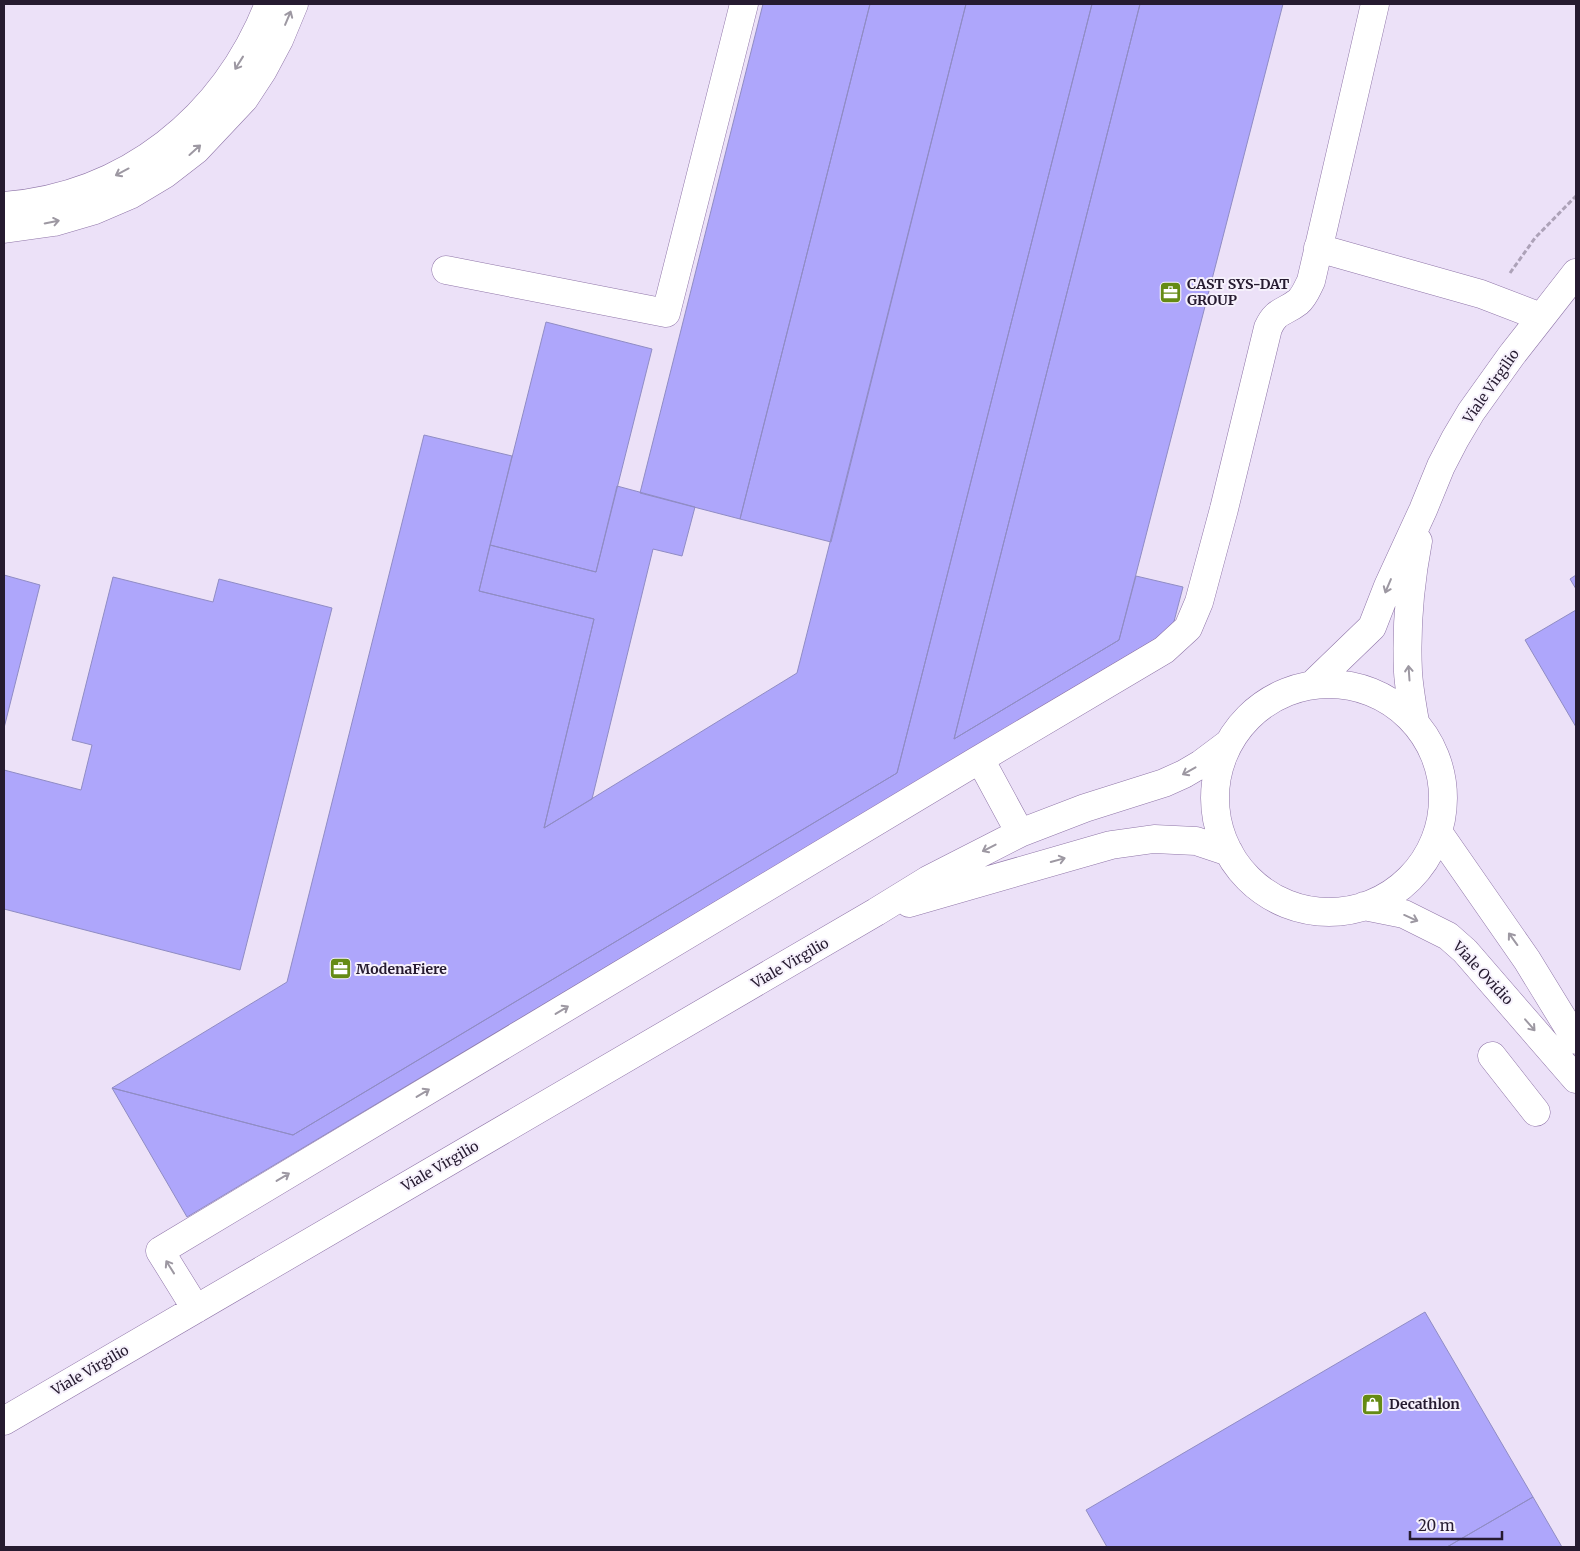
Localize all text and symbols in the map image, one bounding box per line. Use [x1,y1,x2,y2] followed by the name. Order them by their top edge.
[284,11,293,27] one-way arrow
[234,56,245,70] one-way arrow
[189,144,202,156] one-way arrow
[114,167,129,177] one-way arrow
[43,217,59,226] one-way arrow
[1187,275,1289,309] place label: CAST SYS-DAT GROUP
[1159,280,1183,304] office icon: CAST SYS-DAT GROUP
[1458,346,1523,427] street label: Viale Virgilio
[1382,578,1392,593] one-way arrow
[1404,666,1413,682] one-way arrow
[1182,766,1196,776] one-way arrow
[982,844,997,853] one-way arrow
[1049,855,1065,864] one-way arrow
[1403,913,1418,923] one-way arrow
[1508,933,1518,947] one-way arrow
[747,934,832,993] street label: Viale Virgilio
[1448,937,1517,1009] street label: Viale Ovidio
[328,957,352,981] office icon: ModenaFiere
[356,960,447,978] place label: ModenaFiere
[555,1004,569,1014] one-way arrow
[1524,1018,1535,1031] one-way arrow
[415,1088,429,1098] one-way arrow
[397,1137,482,1196] street label: Viale Virgilio
[276,1172,290,1182] one-way arrow
[165,1261,175,1275] one-way arrow
[47,1341,132,1400] street label: Viale Virgilio
[1361,1392,1385,1416] shop icon: Decathlon
[1389,1395,1460,1413] place label: Decathlon
[1410,1508,1502,1540] scale bar
[1418,1516,1455,1535] text: 20 m

